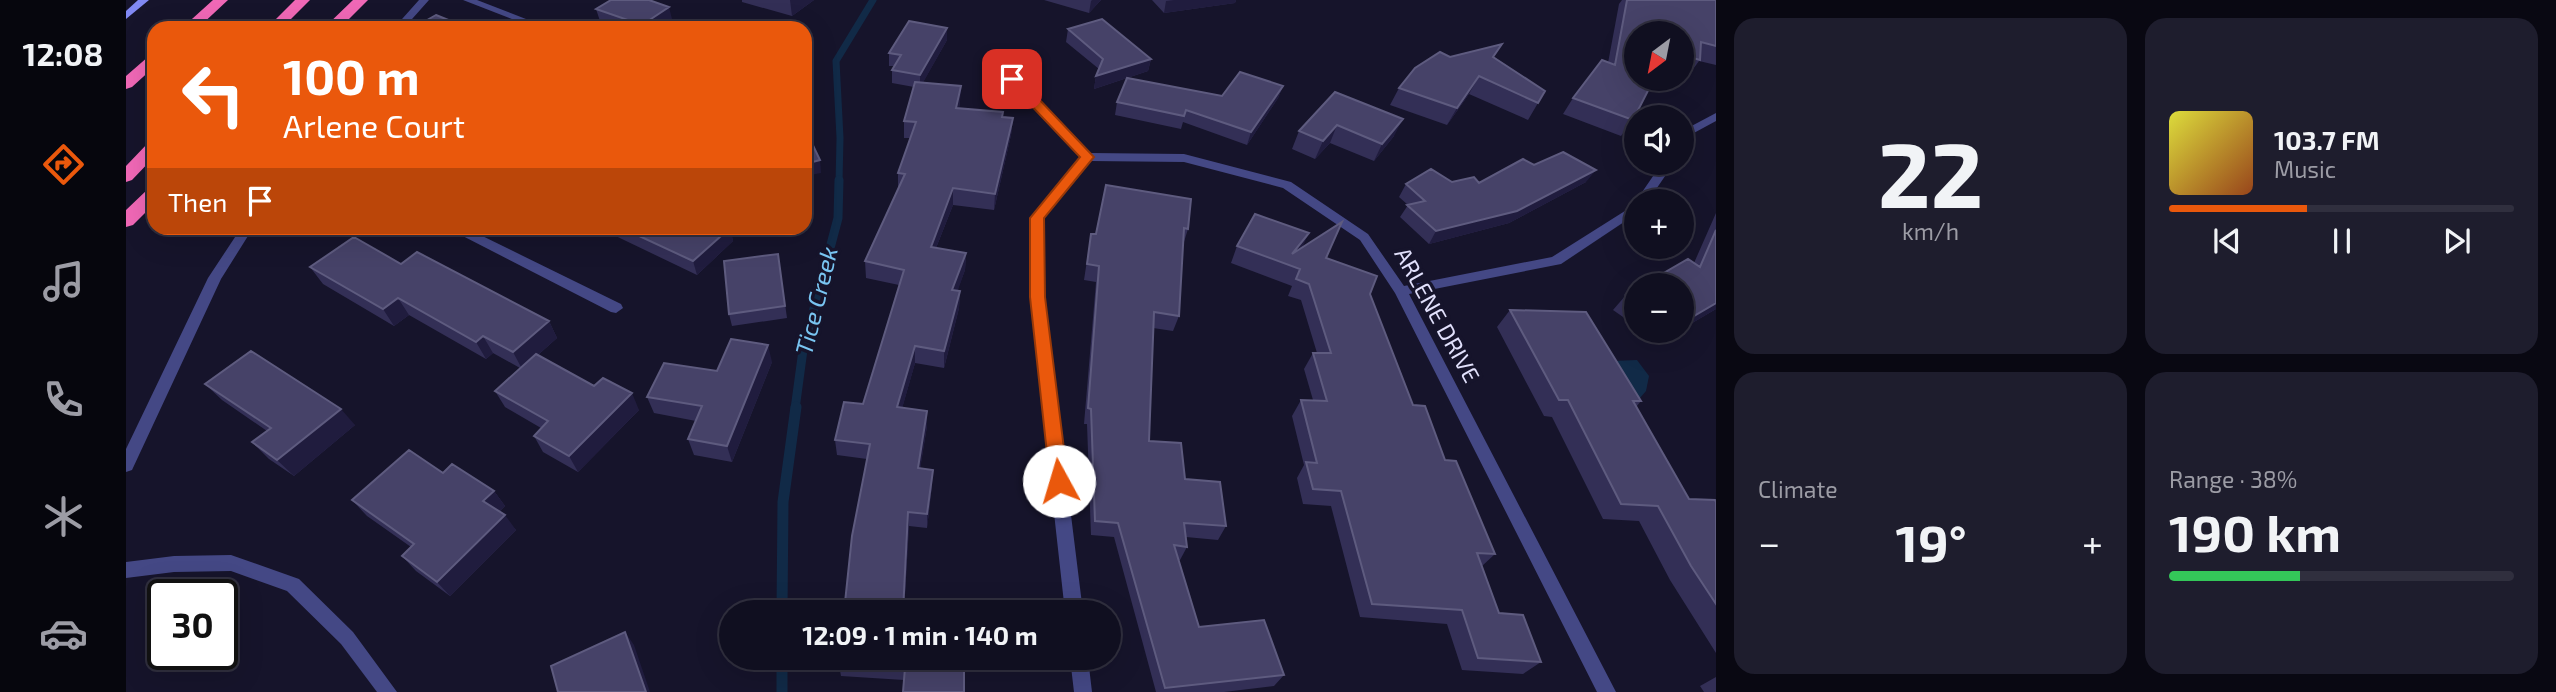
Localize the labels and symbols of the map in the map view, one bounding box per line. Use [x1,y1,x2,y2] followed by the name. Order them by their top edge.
[1624,21,1694,91] north arrow
[982,49,1042,109] pin
[1389,242,1486,387] street label: ARLENE DRIVE
[788,244,843,358] water label: Tice Creek
[1022,444,1096,518] position arrow
[147,579,238,670] speed limit sign: 30

